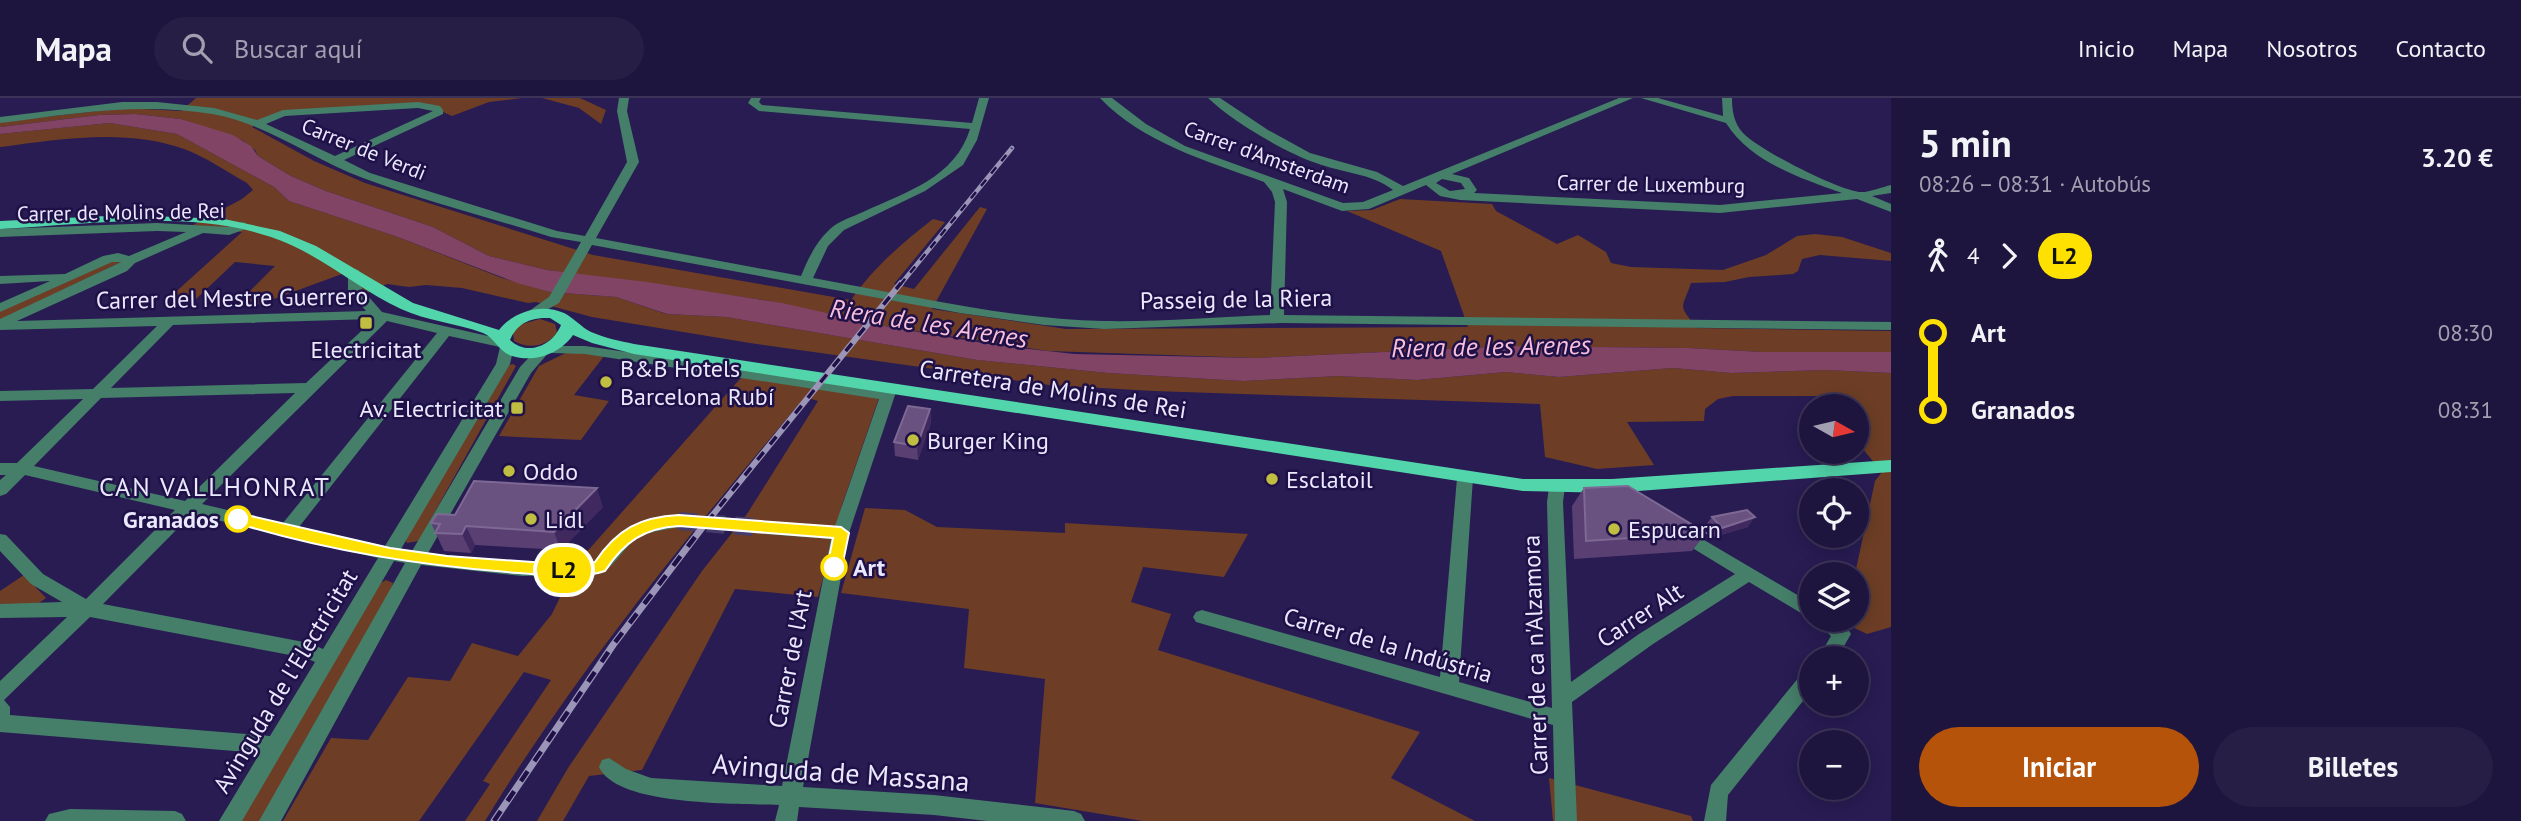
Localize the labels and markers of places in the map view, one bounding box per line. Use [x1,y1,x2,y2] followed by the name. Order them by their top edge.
[358,315,374,331] marker: Electricitat
[311,334,421,365] place label: Electricitat
[620,353,774,412] place label: B&B Hotels Barcelona Rubí
[598,374,614,390] marker: B&B Hotels Barcelona Rubí
[360,393,503,424] place label: Av. Electricitat
[509,400,525,416] marker: Av. Electricitat
[927,425,1049,456] place label: Burger King
[905,432,921,448] marker: Burger King
[523,456,578,487] place label: Oddo
[501,463,517,479] marker: Oddo
[1286,464,1373,495] place label: Esclatoil
[1264,471,1280,487] marker: Esclatoil
[123,504,219,535] place label: Granados
[545,504,584,535] place label: Lidl
[225,506,251,532] marker: Granados
[523,511,539,527] marker: Lidl
[1628,514,1721,545] place label: Espucarn
[1606,521,1622,537] marker: Espucarn
[853,552,886,583] place label: Art
[821,554,847,580] marker: Art

